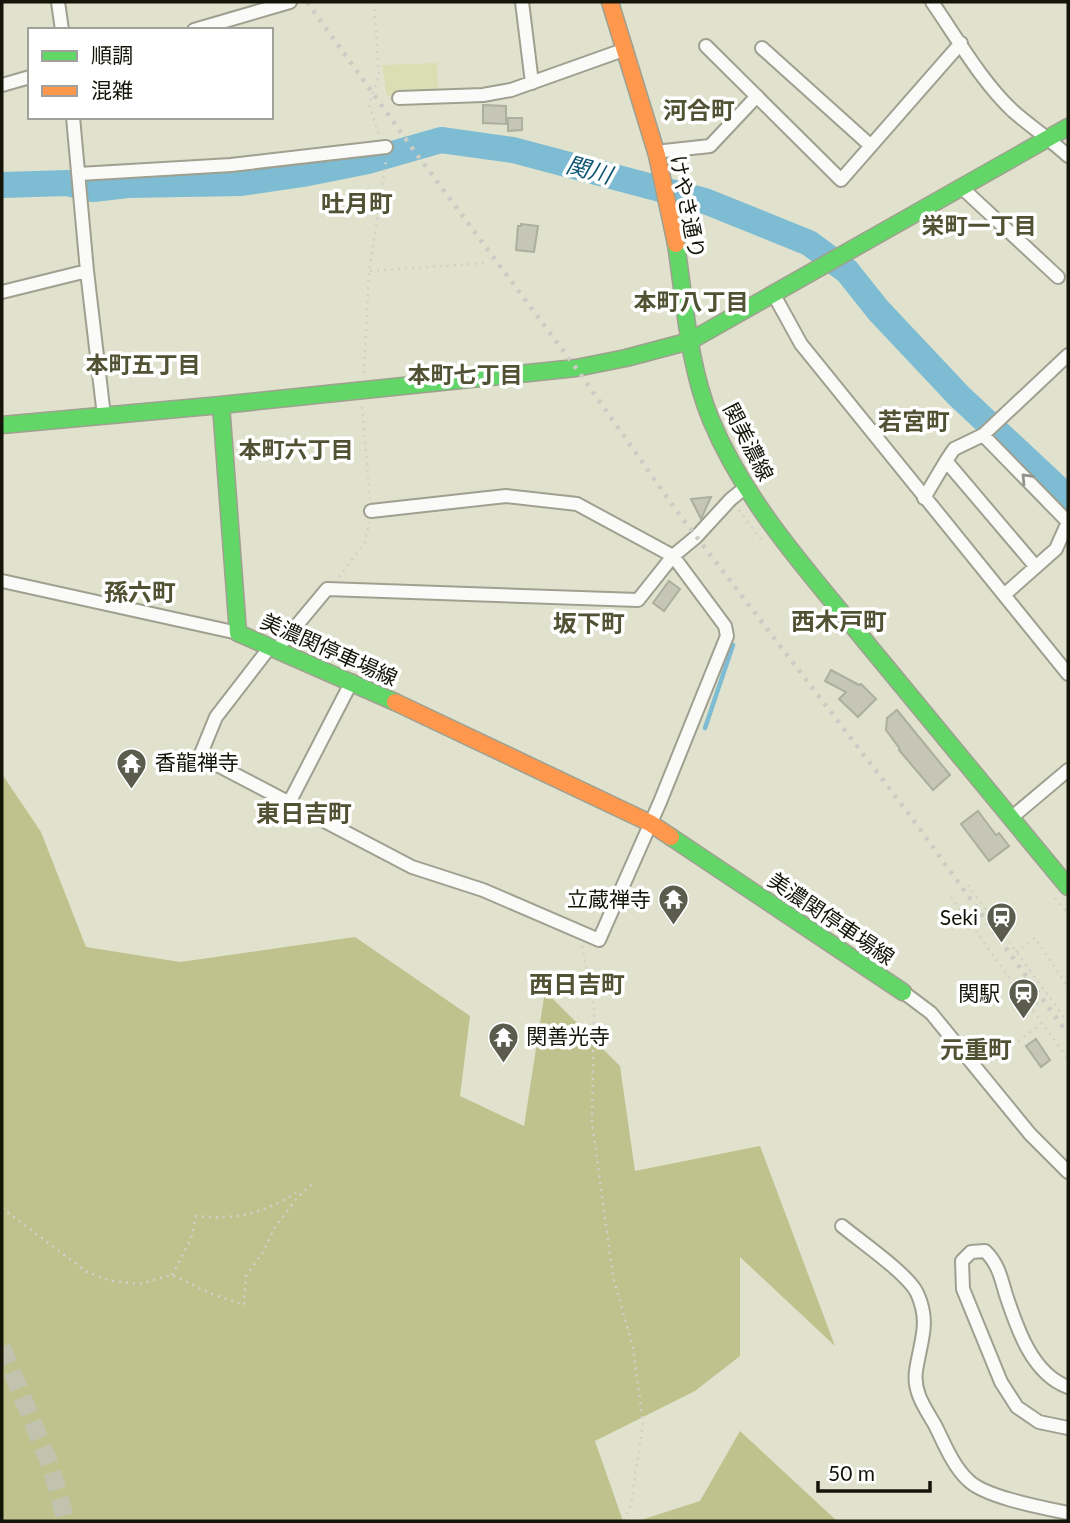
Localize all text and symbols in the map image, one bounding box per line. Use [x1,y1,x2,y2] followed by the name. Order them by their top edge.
[28,28,273,119] legend
[91,42,133,67] text: 順調
[91,77,133,102] text: 混雑
[663,95,735,124] district label: 河合町
[563,150,618,189] water label: 関川
[666,153,711,261] street label: けやき通り
[321,188,393,217] district label: 吐月町
[922,211,1037,239] district label: 栄町一丁目
[634,287,749,315] district label: 本町八丁目
[86,350,201,378] district label: 本町五丁目
[408,360,523,388] district label: 本町七丁目
[719,398,780,484] street label: 関美濃線
[878,406,950,435] district label: 若宮町
[239,435,354,463] district label: 本町六丁目
[1021,473,1034,486] one-way arrow
[104,577,176,606] district label: 孫六町
[791,606,887,635] district label: 西木戸町
[257,607,402,690] street label: 美濃関停車場線
[553,608,625,637] district label: 坂下町
[115,746,149,790] temple icon: 香龍禅寺
[155,749,239,774] place label: 香龍禅寺
[256,798,352,827] district label: 東日吉町
[764,866,900,969] street label: 美濃関停車場線
[657,883,691,927] temple icon: 立蔵禅寺
[567,886,651,911] place label: 立蔵禅寺
[984,901,1018,945] station icon: Seki
[940,904,978,929] place label: Seki
[529,969,625,998] district label: 西日吉町
[1006,977,1040,1021] station icon: 関駅
[958,980,1000,1005] place label: 関駅
[486,1020,520,1064] temple icon: 関善光寺
[526,1023,610,1048] place label: 関善光寺
[940,1034,1012,1063] district label: 元重町
[818,1450,930,1494] scale bar
[828,1460,875,1485] text: 50 m

